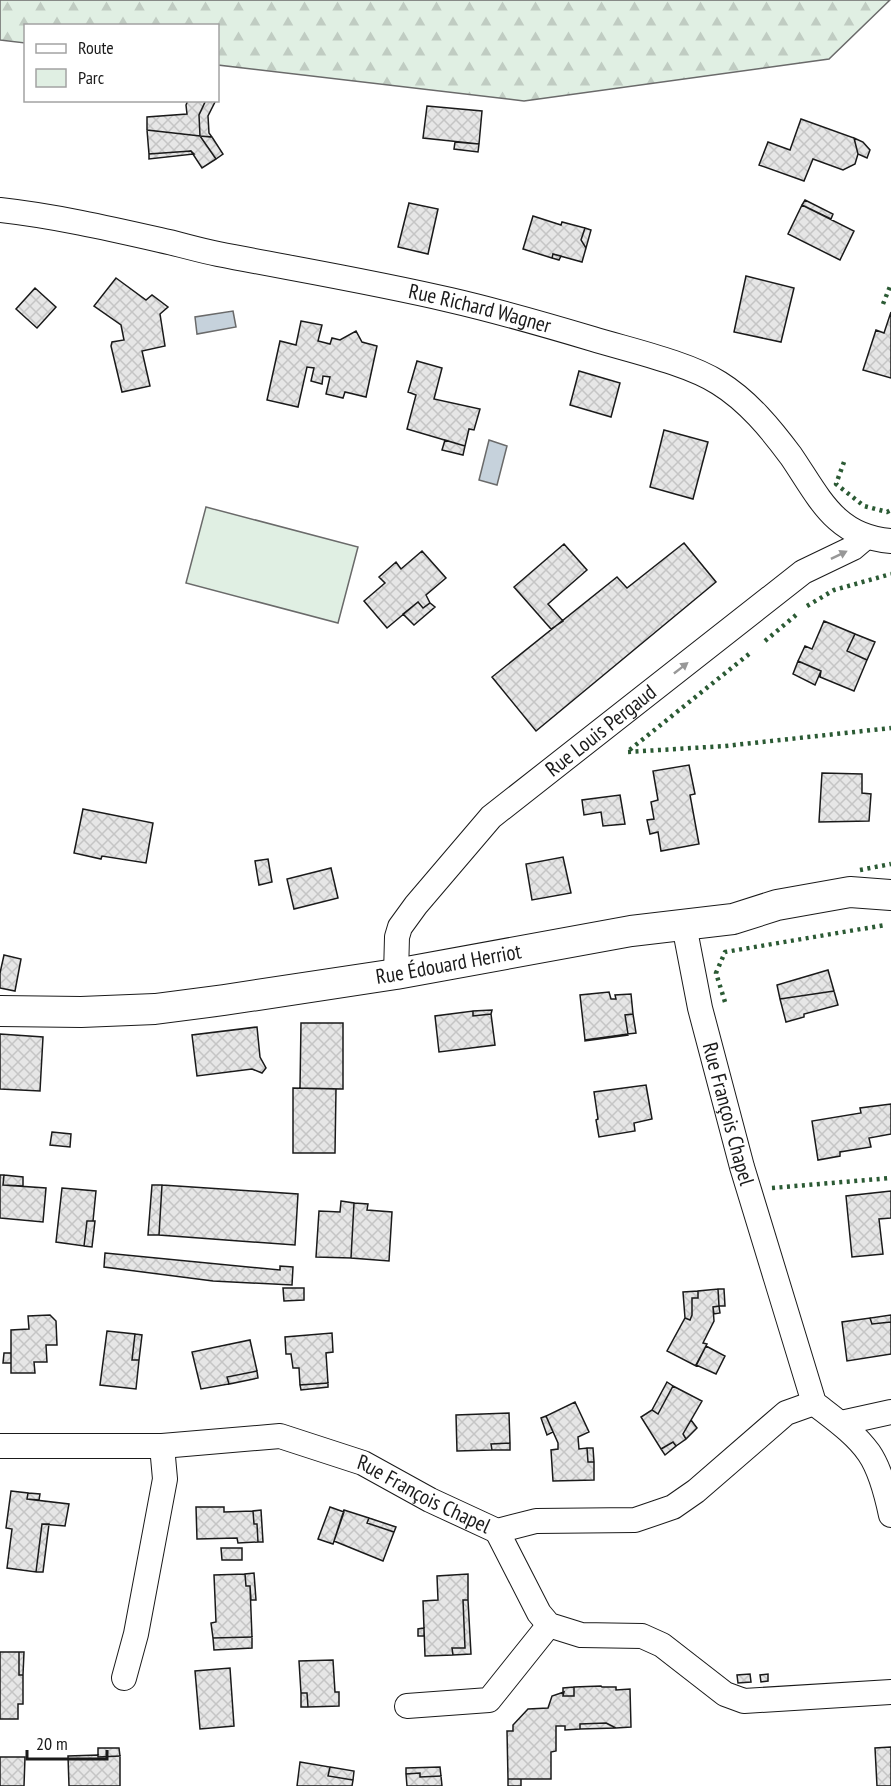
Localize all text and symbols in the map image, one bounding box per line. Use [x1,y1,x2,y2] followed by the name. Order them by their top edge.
[24,24,219,102] legend
[78,36,114,59] text: Route
[78,66,105,89] text: Parc
[406,277,555,339] street label: Rue Richard Wagner
[830,550,847,559] one-way arrow
[673,661,689,674] one-way arrow
[540,678,661,782] street label: Rue Louis Pergaud
[374,937,524,990] street label: Rue Édouard Herriot
[697,1039,761,1188] street label: Rue François Chapel
[354,1448,495,1539] street label: Rue François Chapel
[27,1723,106,1761] scale bar
[36,1732,68,1755] text: 20 m

